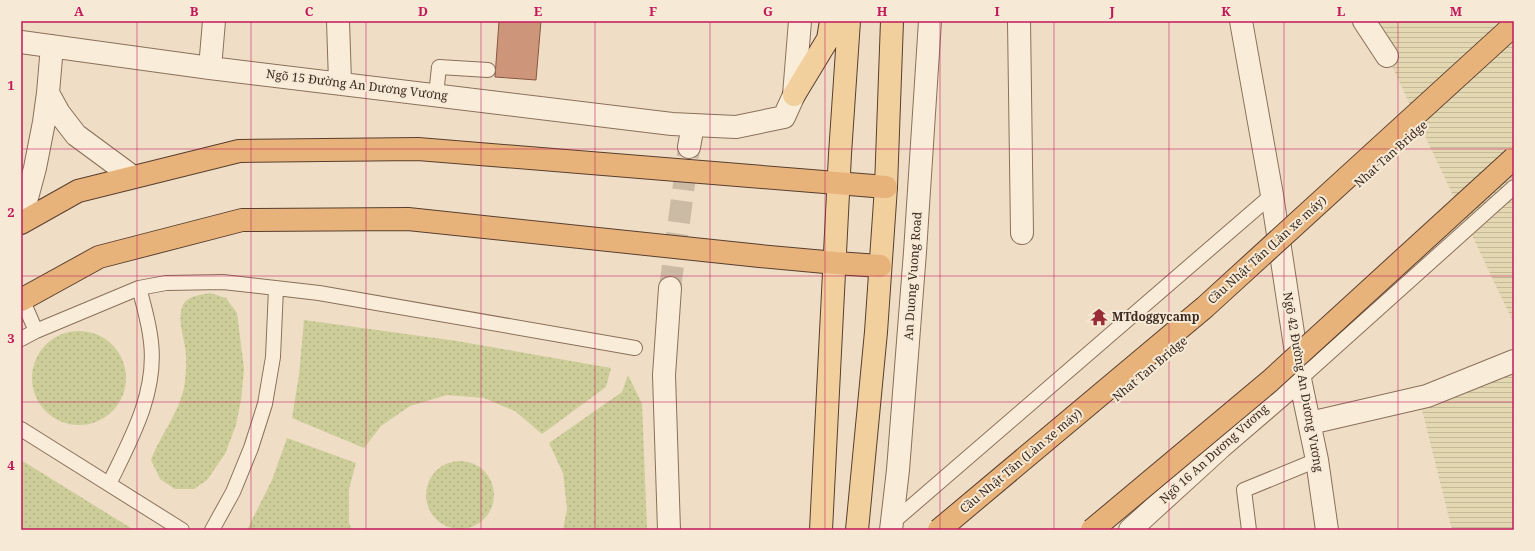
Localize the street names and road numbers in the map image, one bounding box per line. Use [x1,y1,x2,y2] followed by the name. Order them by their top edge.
[265,65,449,104] street label: Ngõ 15 Đường An Dương Vương
[1350,116,1431,191] street label: Nhat Tan Bridge
[1203,191,1330,308] street label: Cầu Nhật Tân (Làn xe máy)
[900,211,926,341] street label: An Duong Vuong Road
[1279,290,1328,474] street label: Ngõ 42 Đường An Dương Vương
[1109,332,1191,405] street label: Nhat Tan Bridge
[1156,400,1272,507] street label: Ngõ 16 An Dương Vương
[956,404,1085,517] street label: Cầu Nhật Tân (Làn xe máy)

